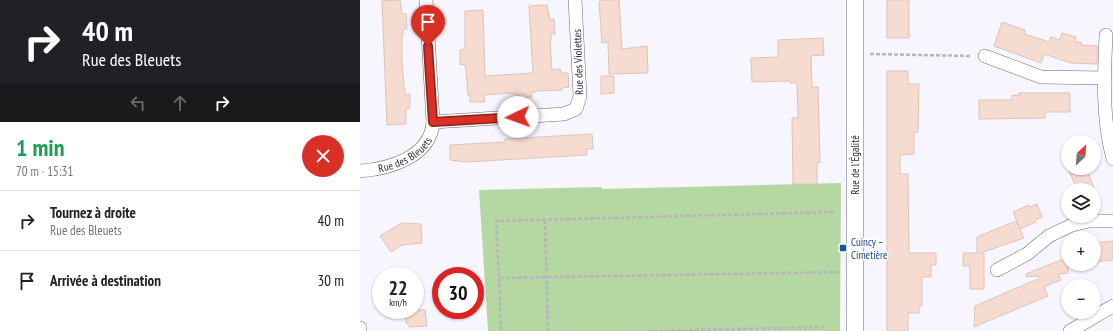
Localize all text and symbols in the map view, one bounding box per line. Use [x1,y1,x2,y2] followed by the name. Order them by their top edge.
[411,5,445,46] pin
[417,11,439,33] icon: arrive
[82,12,133,49] text: 40 m
[16,16,68,68] icon: right
[570,29,586,95] street label: Rue des Violettes
[82,48,181,71] text: Rue des Bleuets
[127,92,149,114] icon: left
[169,92,191,114] icon: ahead
[211,92,233,114] icon: right
[497,96,539,138] position arrow
[16,132,64,163] text: 1 min
[377,134,435,175] street label: Rue des Bleuets
[302,135,344,177] button: close
[848,135,862,195] street label: Rue de l'Égalité
[1061,135,1101,175] north arrow
[1061,135,1101,319] map controls
[16,163,73,180] text: 70 m · 15:31
[1061,183,1101,223] button: layers
[50,203,136,222] text: Tournez à droite
[16,210,38,232] icon: right
[318,211,344,230] text: 40 m
[50,222,122,239] text: Rue des Bleuets
[1061,231,1101,271] button: +
[851,235,888,262] place label: Cuincy – Cimetière
[838,243,848,253] marker: Cuincy – Cimetière
[432,267,484,319] speed limit sign: 30
[16,270,38,292] icon: arrive
[50,271,161,290] text: Arrivée à destination
[318,271,344,290] text: 30 m
[388,275,408,301] text: 22
[1061,279,1101,319] button: −
[389,296,407,309] text: km/h

